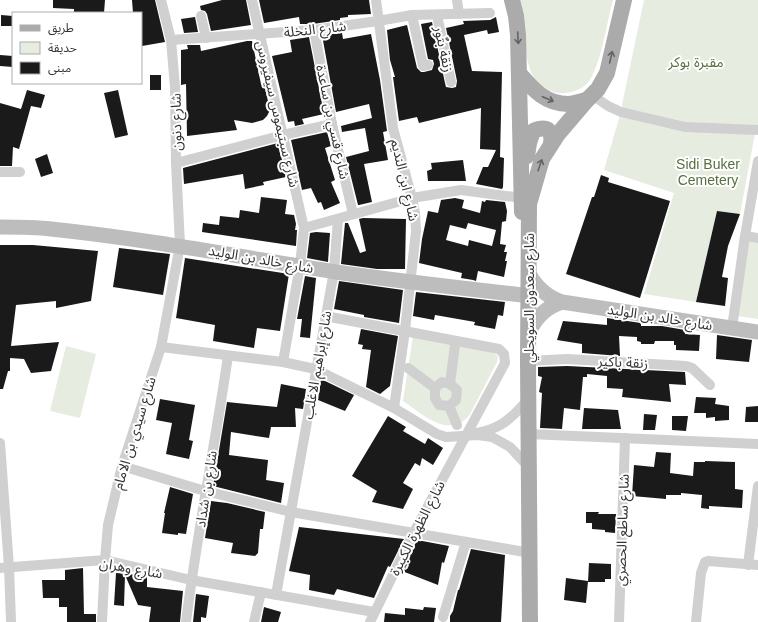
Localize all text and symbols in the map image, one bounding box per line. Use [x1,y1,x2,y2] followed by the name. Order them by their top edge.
[12,12,142,84] legend
[283,18,347,43] street label: شارع النخلة
[48,21,74,36] text: طريق
[430,23,457,74] street label: زنقة بتٌور
[514,31,522,44] one-way arrow
[250,39,303,190] street label: شارع سبتيموس سيفيروس
[48,41,77,55] text: حديقة
[607,51,615,64] one-way arrow
[667,54,724,71] park label: مقبرة بوكر
[48,61,71,75] text: مبنى
[310,63,353,181] street label: شارع قسي بن ساعدة
[167,93,188,151] street label: شارع دنون
[541,95,553,103] one-way arrow
[385,137,422,223] street label: شارع ابن النديم
[676,156,740,188] park label: Sidi Buker Cemetery
[537,159,545,171] one-way arrow
[521,233,540,363] street label: شارع سعدون السويحلي
[207,242,315,279] street label: شارع خالد بن الوليد
[606,301,714,336] street label: شارع خالد بن الوليد
[300,310,337,421] street label: شارع إبراهيم الاغلب
[596,353,649,372] street label: زنقة باكير
[109,375,162,492] street label: شارع سيدي بن الامام
[192,449,223,529] street label: شارع بن شداد
[612,474,635,587] street label: شارع ساطع الحصري
[386,478,451,580] street label: شارع الظهرة الكبيرة
[98,555,164,584] street label: شارع وهران

